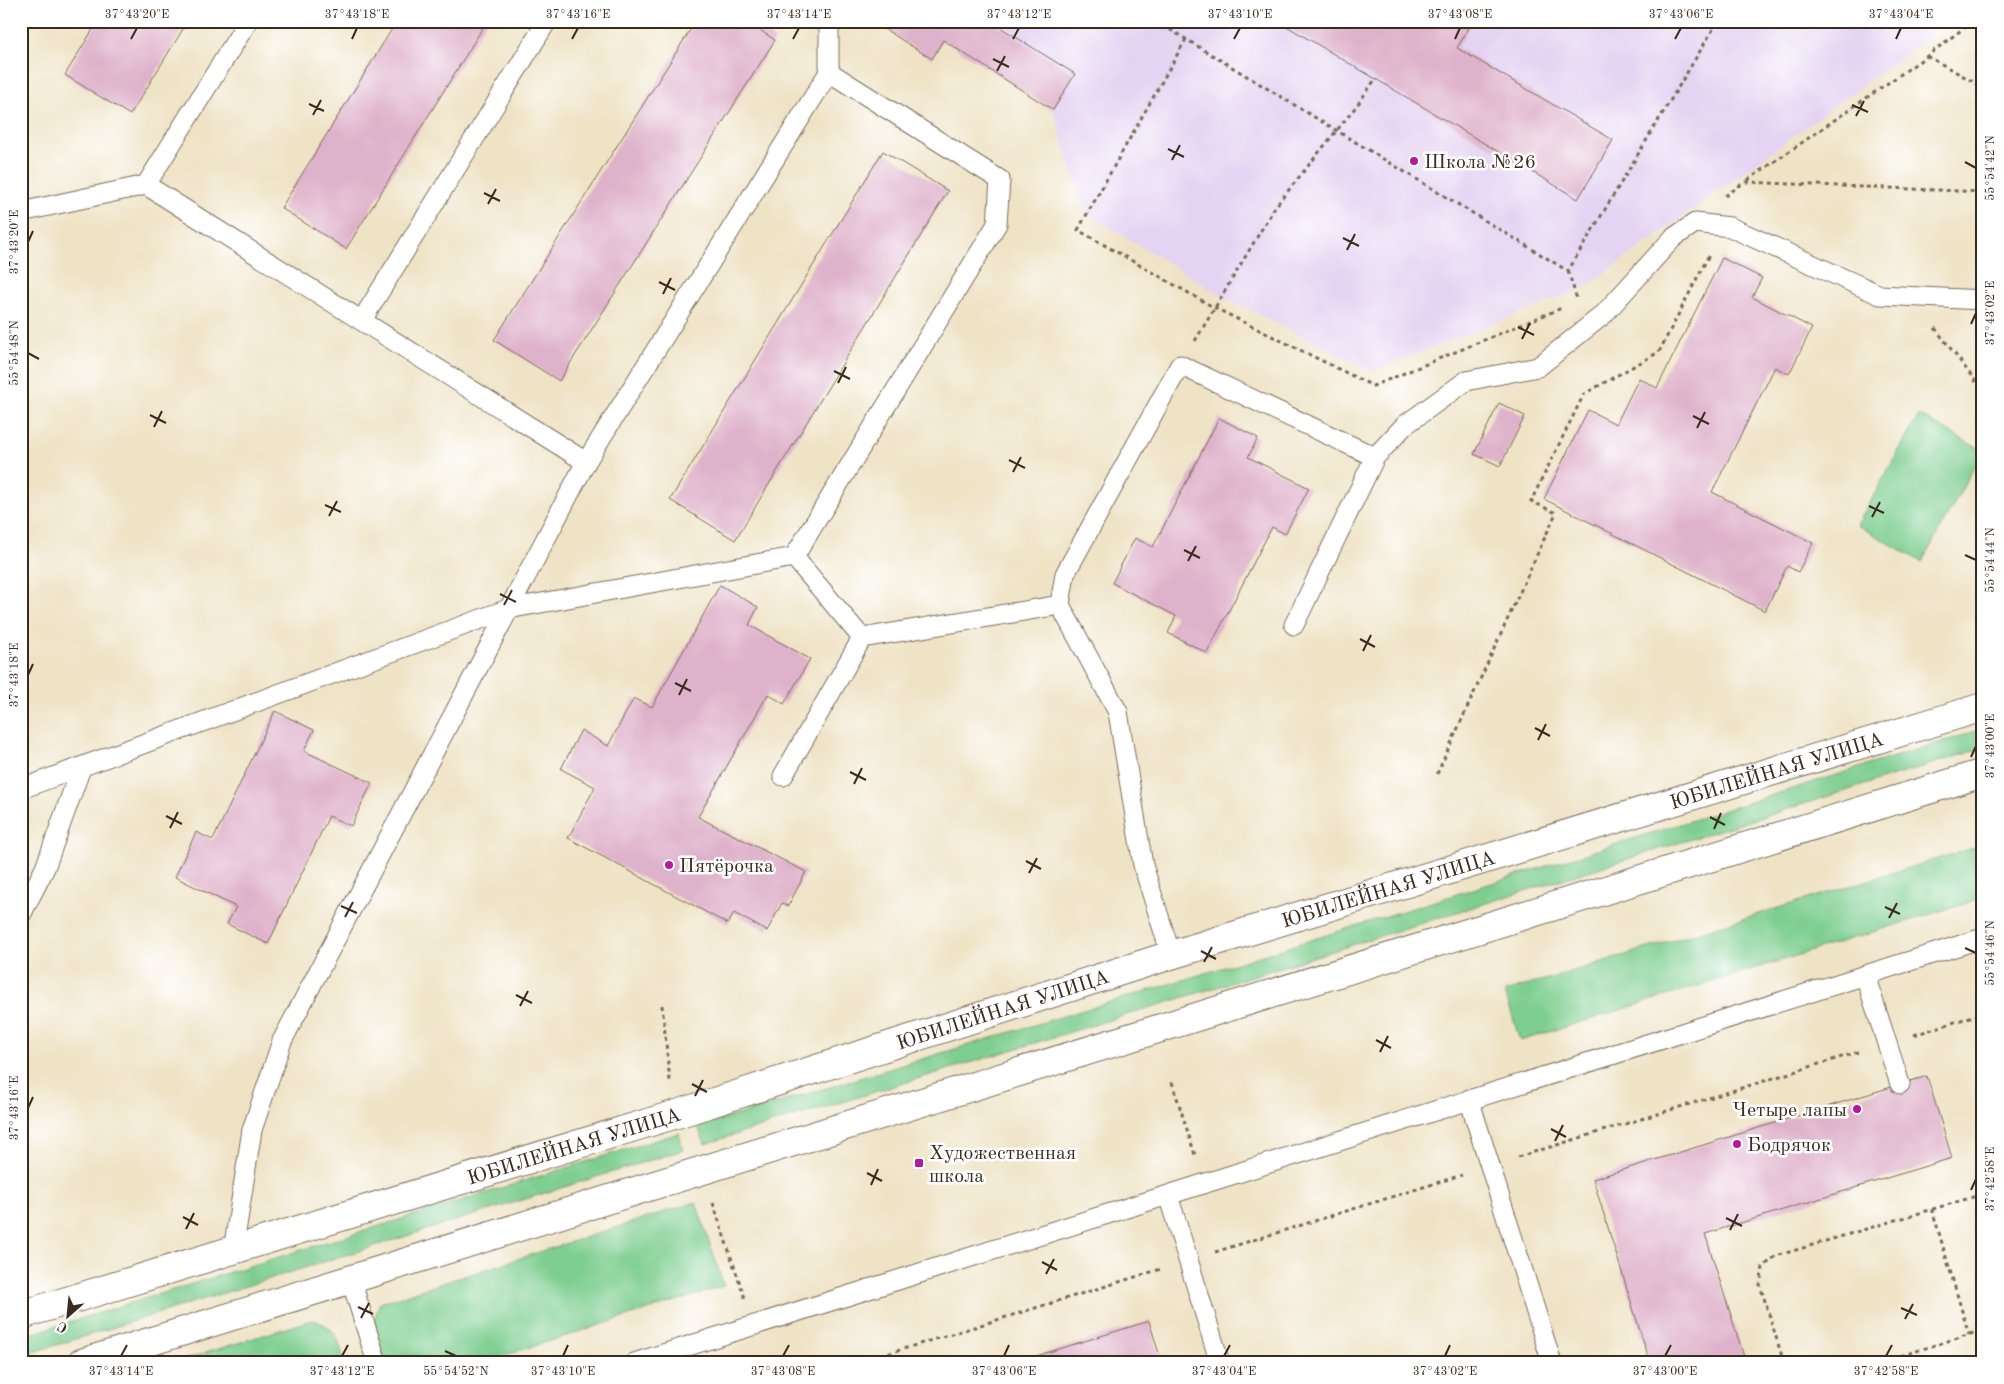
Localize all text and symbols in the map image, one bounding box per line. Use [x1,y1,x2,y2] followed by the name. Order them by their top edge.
[105,9,169,21] text: 37°43'20"E
[325,9,389,21] text: 37°43'18"E
[546,9,610,21] text: 37°43'16"E
[767,9,831,21] text: 37°43'14"E
[987,9,1051,21] text: 37°43'12"E
[1208,9,1272,21] text: 37°43'10"E
[1428,9,1492,21] text: 37°43'08"E
[1649,9,1713,21] text: 37°43'06"E
[1869,9,1933,21] text: 37°43'04"E
[1984,135,1997,201] text: 55°54'42"N
[1424,153,1536,173] place label: Школа №26
[1408,155,1420,167] marker: Школа №26
[9,210,21,274] text: 37°43'20"E
[1985,281,1997,345] text: 37°43'02"E
[8,320,21,386] text: 55°54'48"N
[1984,527,1997,593] text: 55°54'44"N
[9,643,21,707] text: 37°43'18"E
[1985,714,1997,778] text: 37°43'00"E
[1668,730,1886,814] street label: ЮБИЛЕЙНАЯ УЛИЦА
[1280,849,1498,933] street label: ЮБИЛЕЙНАЯ УЛИЦА
[679,857,774,877] place label: Пятёрочка
[663,859,675,871] marker: Пятёрочка
[1984,920,1997,986] text: 55°54'46"N
[894,968,1112,1055] street label: ЮБИЛЕЙНАЯ УЛИЦА
[9,1076,21,1140] text: 37°43'16"E
[1732,1101,1847,1121] place label: Четыре лапы
[1851,1103,1863,1115] marker: Четыре лапы
[465,1105,683,1190] street label: ЮБИЛЕЙНАЯ УЛИЦА
[1747,1136,1831,1156] place label: Бодрячок
[1731,1138,1743,1150] marker: Бодрячок
[929,1144,1076,1187] place label: Художественная школа
[1984,1147,1997,1211] text: 37°42'58"E
[913,1157,925,1169] marker: Художественная школа
[42,1292,92,1342] north arrow
[55,1318,70,1335] text: С
[423,1365,489,1378] text: 55°54'52"N
[1854,1365,1918,1378] text: 37°42'58"E
[89,1366,153,1378] text: 37°43'14"E
[310,1366,374,1378] text: 37°43'12"E
[531,1366,595,1378] text: 37°43'10"E
[751,1366,815,1378] text: 37°43'08"E
[972,1366,1036,1378] text: 37°43'06"E
[1192,1366,1256,1378] text: 37°43'04"E
[1413,1366,1477,1378] text: 37°43'02"E
[1633,1366,1697,1378] text: 37°43'00"E

